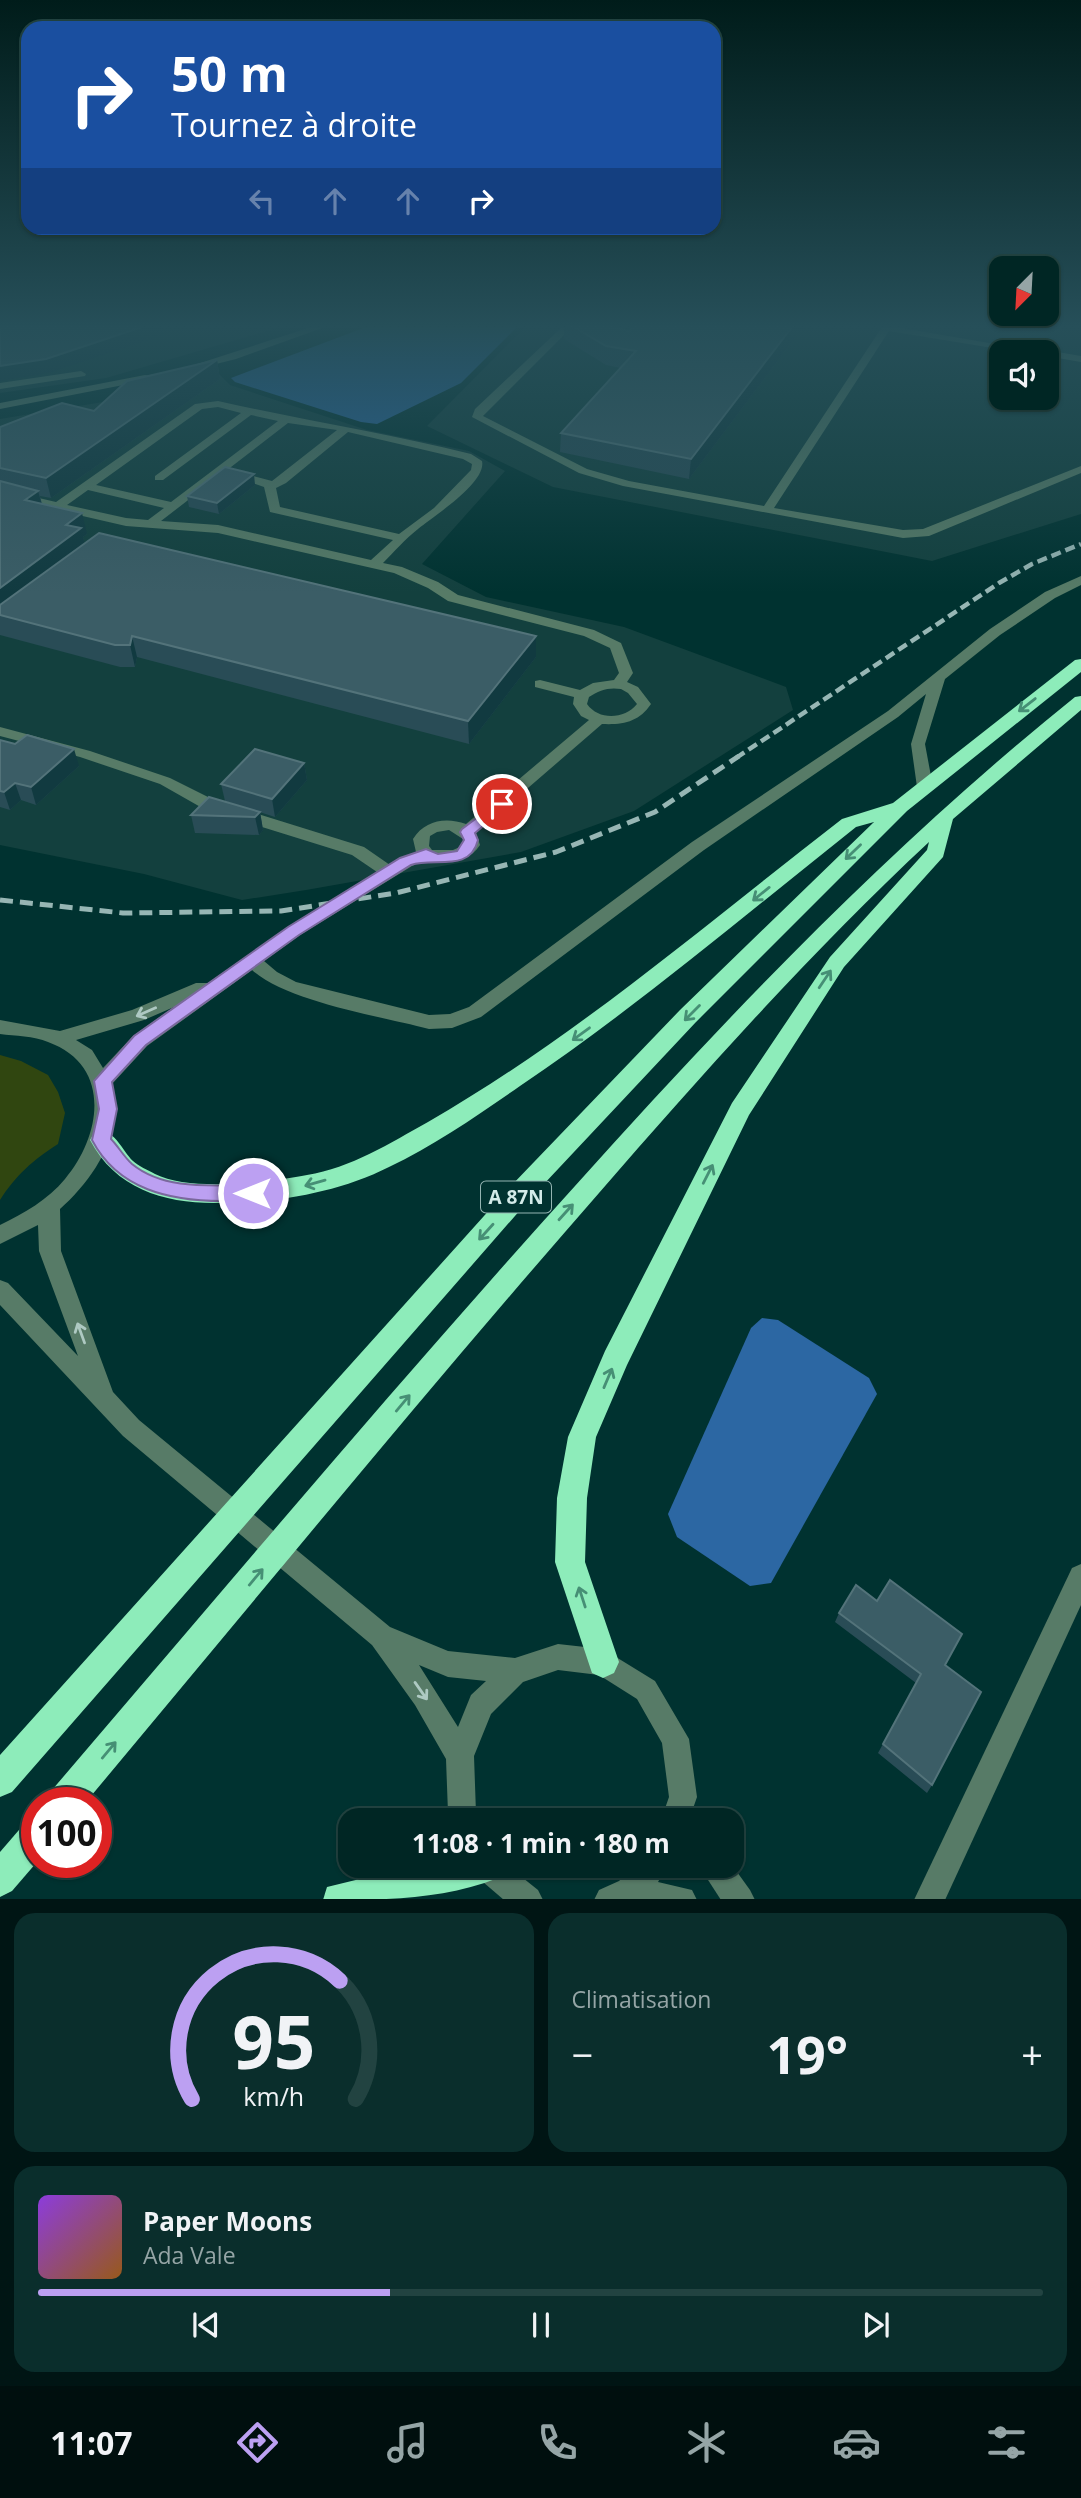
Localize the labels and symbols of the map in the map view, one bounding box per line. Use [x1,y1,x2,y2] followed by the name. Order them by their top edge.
[989,256,1059,326] north arrow
[1018,698,1036,713] one-way arrow
[472,774,532,834] pin
[845,844,862,861] one-way arrow
[752,886,770,901] one-way arrow
[818,970,832,989] one-way arrow
[684,1004,701,1021] one-way arrow
[135,1006,157,1019] one-way arrow
[572,1026,591,1041] one-way arrow
[216,1156,290,1230] position arrow
[701,1164,715,1185] one-way arrow
[305,1177,327,1190] one-way arrow
[481,1182,551,1212] road number: A 87N
[558,1203,574,1221] one-way arrow
[477,1223,494,1240] one-way arrow
[73,1322,86,1344] one-way arrow
[602,1368,615,1389] one-way arrow
[395,1395,411,1413] one-way arrow
[248,1568,264,1586] one-way arrow
[574,1587,587,1609] one-way arrow
[414,1681,428,1700] one-way arrow
[101,1742,116,1760] one-way arrow
[21,1787,112,1878] speed limit sign: 100

